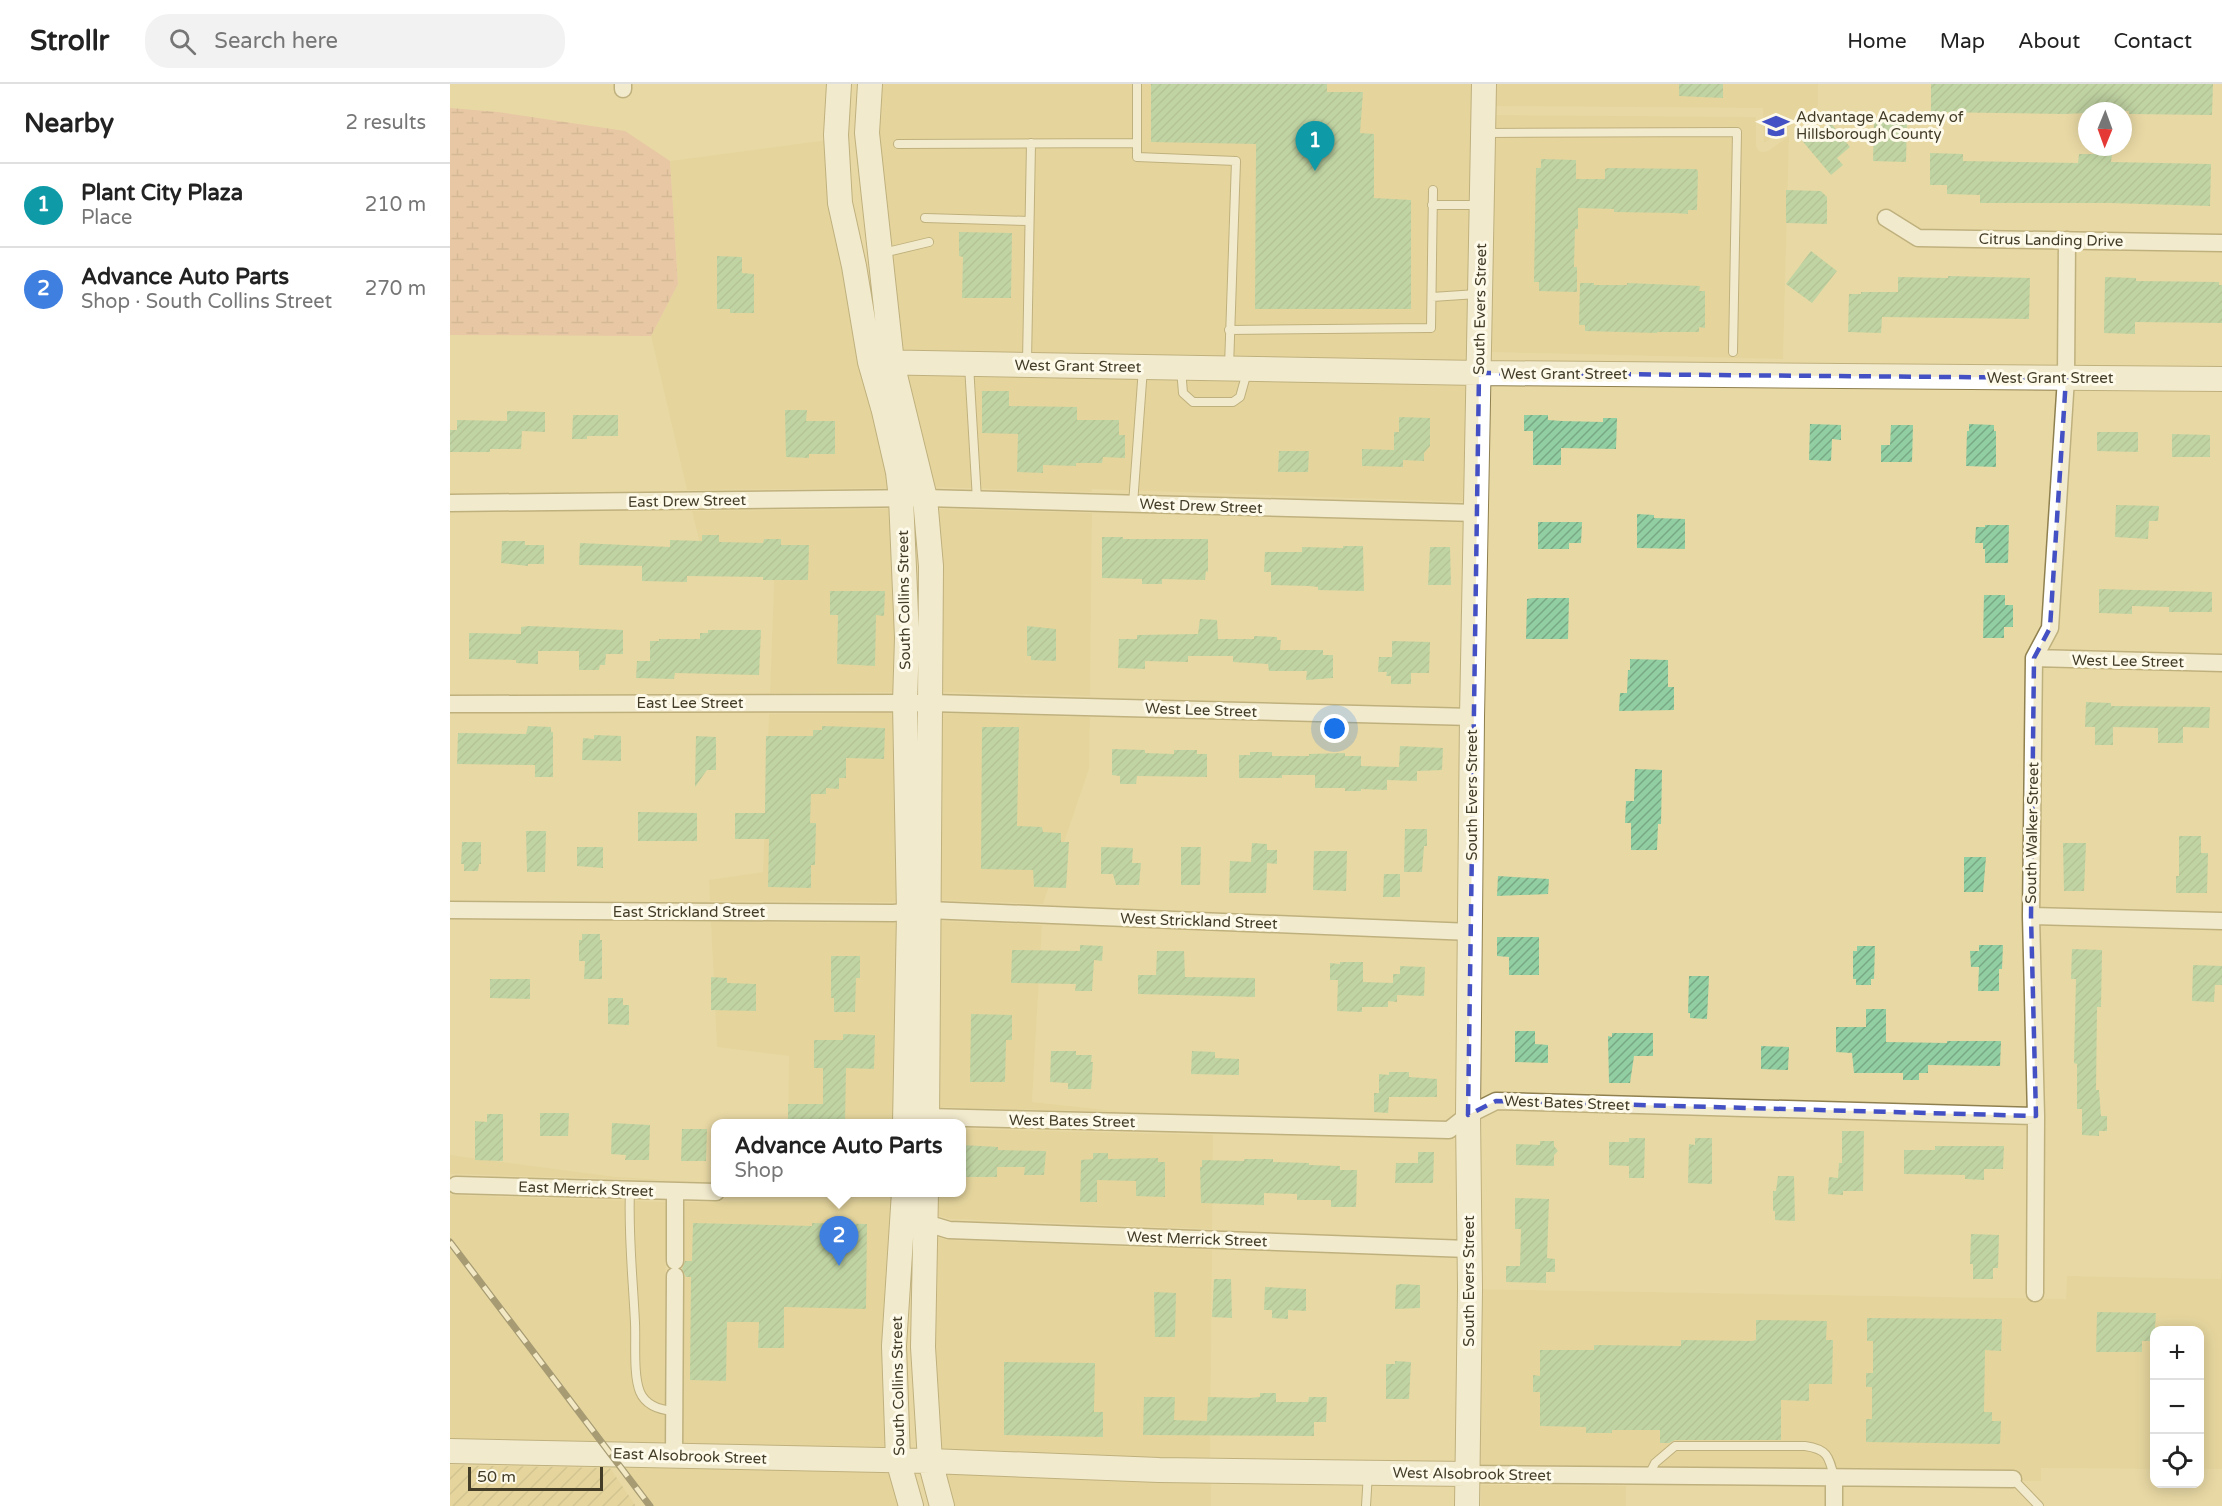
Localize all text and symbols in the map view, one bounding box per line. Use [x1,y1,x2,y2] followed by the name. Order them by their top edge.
[145,14,565,68] search box
[30,24,109,58] text: Strollr
[166,25,199,58] icon: search
[214,28,338,54] text: Search here
[1847,29,1907,54] text: Home
[1940,29,1985,54] text: Map
[2018,29,2080,54] text: About
[2113,29,2192,54] text: Contact
[2078,102,2132,156] north arrow
[24,108,114,139] text: Nearby
[1796,108,1964,143] place label: Advantage Academy of Hillsborough County
[346,111,426,135] text: 2 results
[1761,111,1791,141] school or university icon: Advantage Academy of Hillsborough County
[1296,122,1334,171] pin: 1
[81,180,243,206] text: Plant City Plaza
[37,193,50,217] text: 1
[365,193,426,217] text: 210 m
[81,206,132,230] text: Place
[1978,230,2124,250] street label: Citrus Landing Drive
[1470,243,1490,375] street label: South Evers Street
[81,264,289,290] text: Advance Auto Parts
[37,277,50,301] text: 2
[365,277,426,301] text: 270 m
[81,290,332,314] text: Shop · South Collins Street
[1014,356,1142,376] street label: West Grant Street
[1501,365,1628,383] street label: West Grant Street
[1987,369,2114,387] street label: West Grant Street
[628,491,747,511] street label: East Drew Street
[1139,495,1263,517] street label: West Drew Street
[894,530,914,670] street label: South Collins Street
[2072,651,2184,671] street label: West Lee Street
[636,694,744,712] street label: East Lee Street
[1145,699,1258,721] street label: West Lee Street
[1320,714,1349,743] your location
[1463,729,1481,861] street label: South Evers Street
[2022,762,2042,904] street label: South Walker Street
[613,903,766,921] street label: East Strickland Street
[1120,909,1278,933] street label: West Strickland Street
[1503,1092,1631,1114] street label: West Bates Street
[1009,1111,1136,1131] street label: West Bates Street
[711,1119,966,1197] popup
[735,1133,942,1159] text: Advance Auto Parts
[735,1159,784,1183] text: Shop
[518,1178,654,1200] street label: East Merrick Street
[1460,1215,1478,1347] street label: South Evers Street
[820,1216,858,1266] pin: 2
[1126,1228,1268,1250] street label: West Merrick Street
[888,1316,908,1456] street label: South Collins Street
[2150,1326,2204,1488] map controls
[2150,1326,2204,1380] button: +
[2150,1380,2204,1434] button: −
[2150,1434,2204,1488] button: locate
[613,1444,768,1468] street label: East Alsobrook Street
[468,1464,603,1492] scale bar
[1392,1464,1552,1484] street label: West Alsobrook Street
[477,1467,516,1487] text: 50 m

